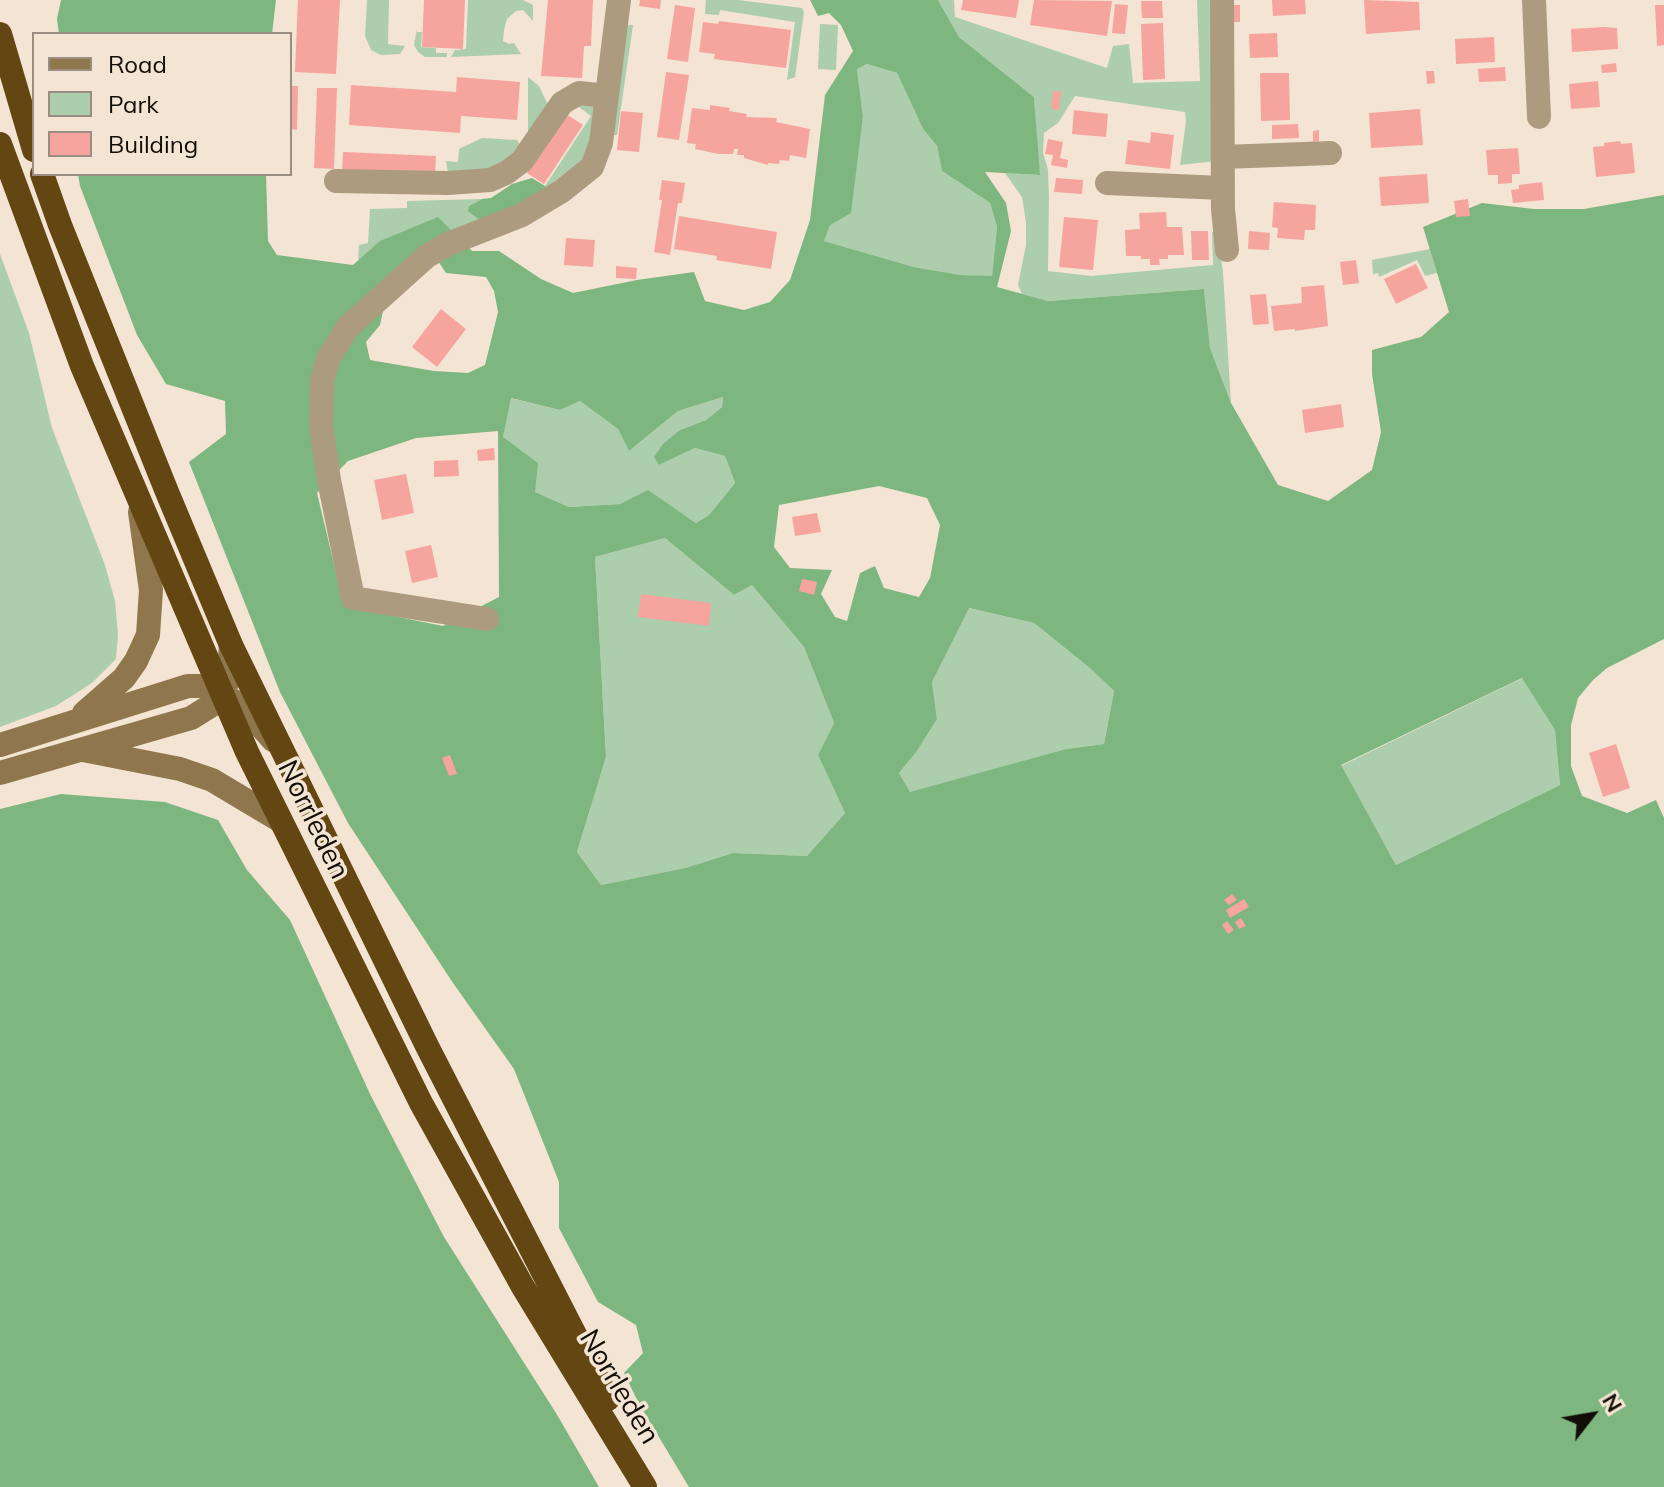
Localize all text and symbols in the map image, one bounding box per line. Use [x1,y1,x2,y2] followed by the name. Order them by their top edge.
[32,32,292,176] legend
[108,49,167,79] text: Road
[108,89,159,119] text: Park
[108,129,198,159] text: Building
[270,755,356,885] street label: Norrleden
[572,1324,666,1450] street label: Norrleden
[1552,1375,1632,1455] north arrow
[1596,1388,1629,1417] text: N

